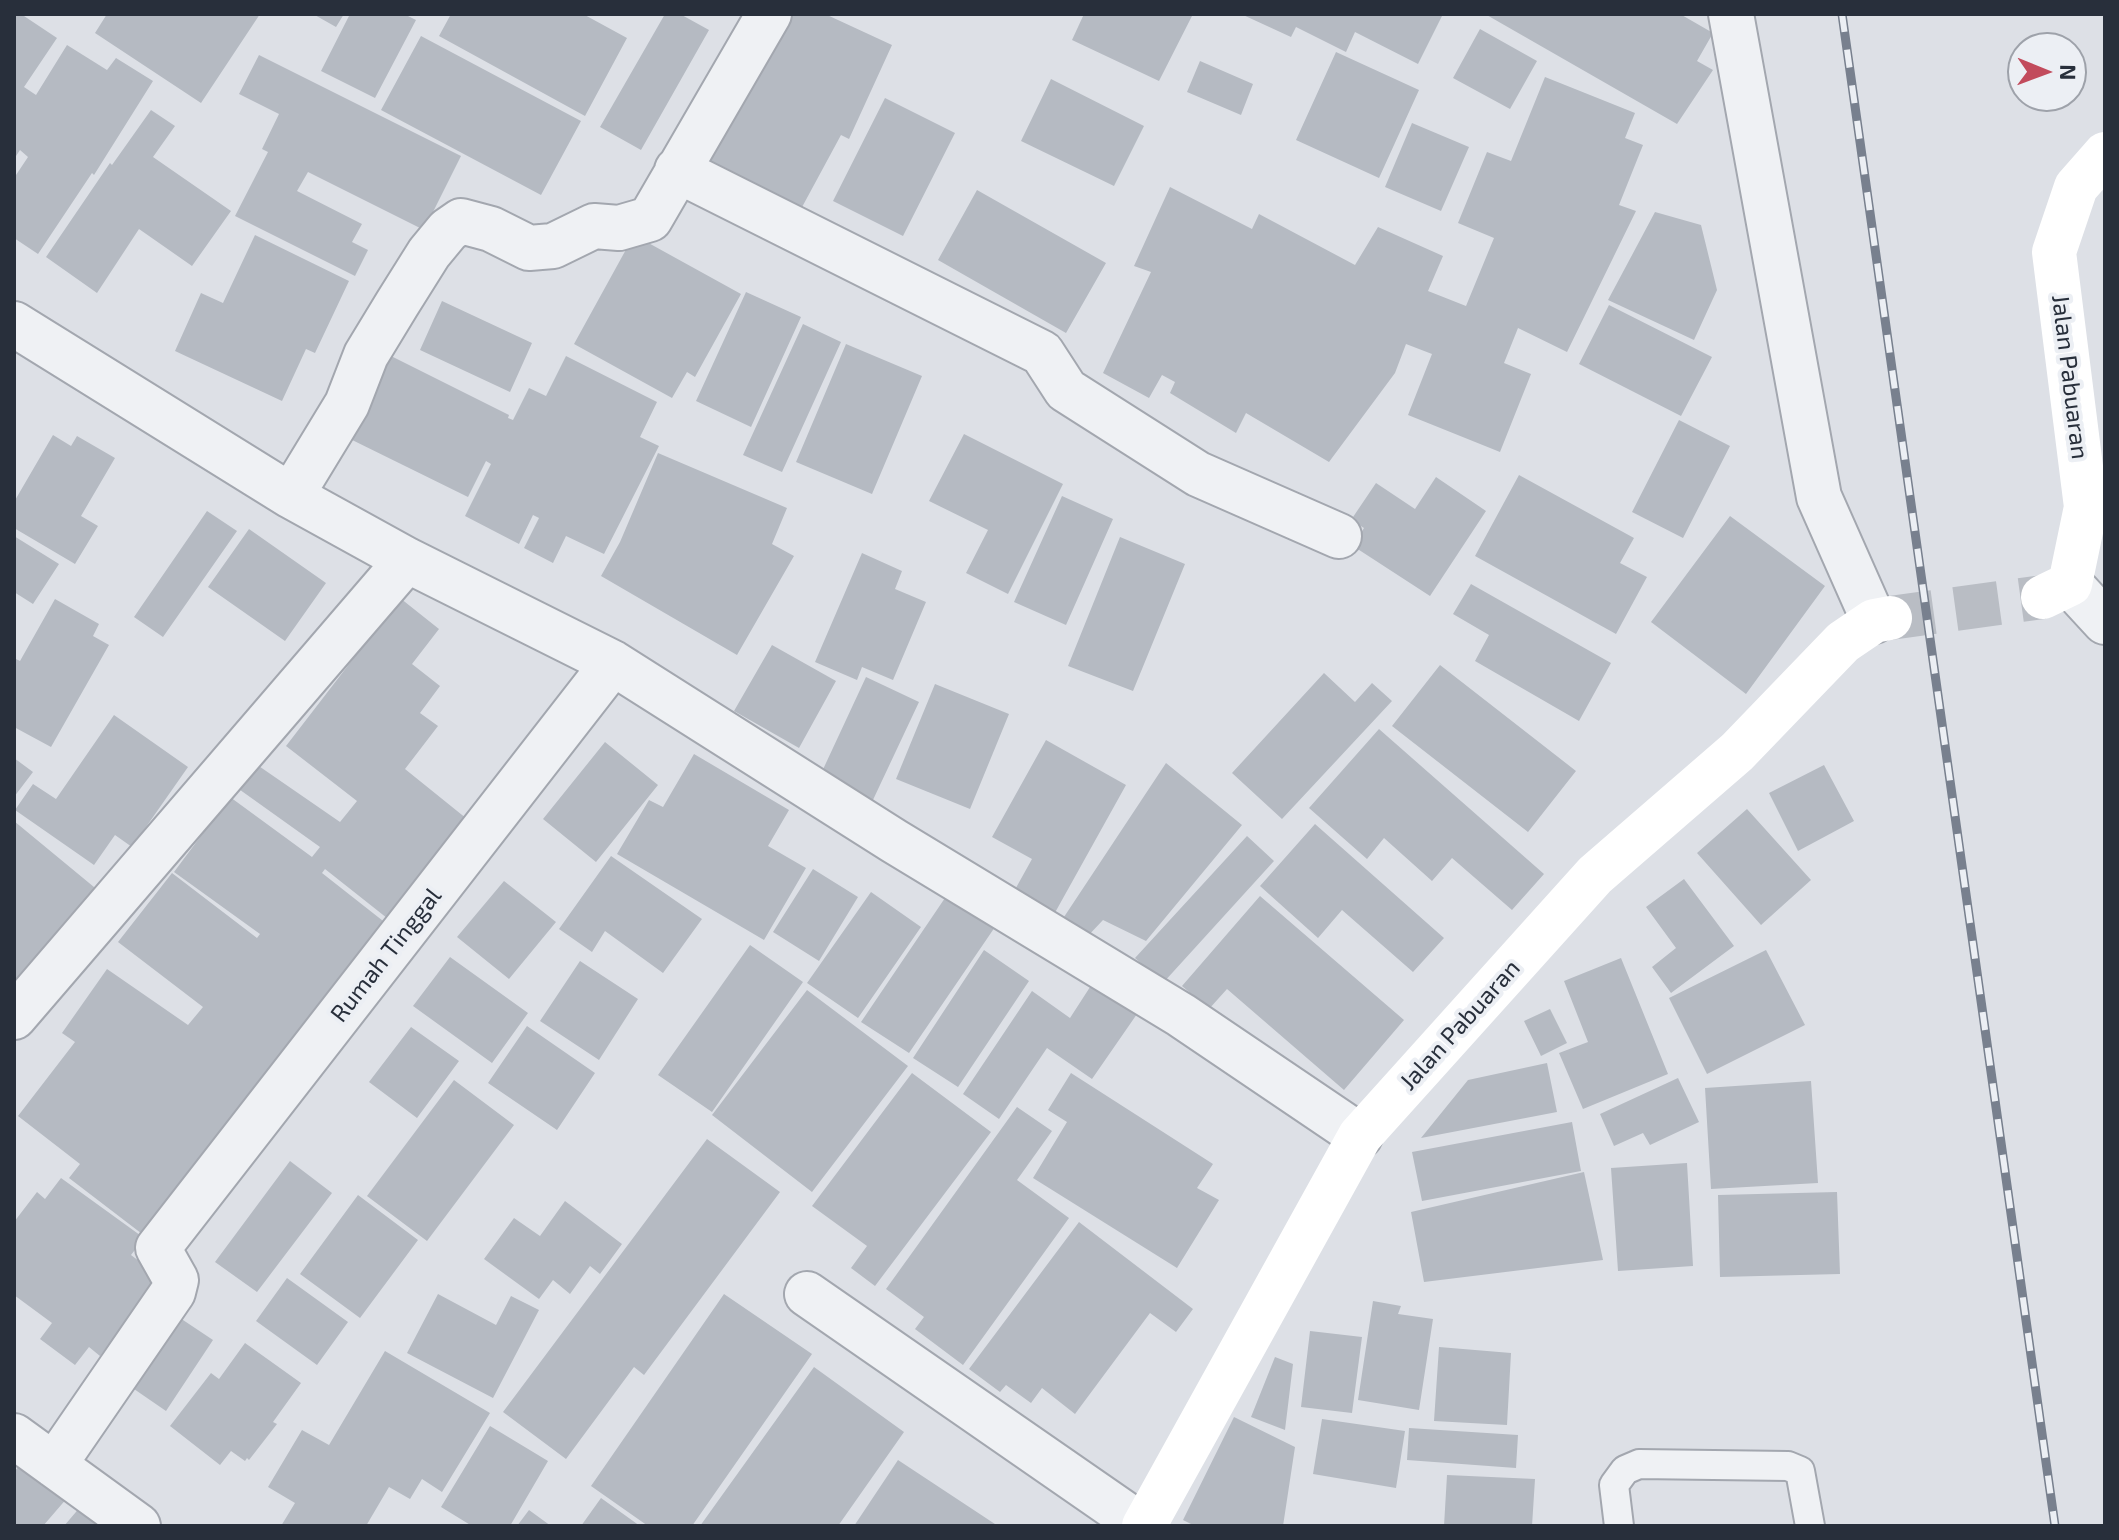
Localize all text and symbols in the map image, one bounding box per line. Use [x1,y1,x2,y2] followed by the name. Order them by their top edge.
[2007,32,2087,112] north arrow
[2056,64,2082,81] text: N
[2046,293,2094,461] street label: Jalan Pabuaran
[325,882,447,1028] street label: Rumah Tinggal
[1394,954,1526,1096] street label: Jalan Pabuaran

